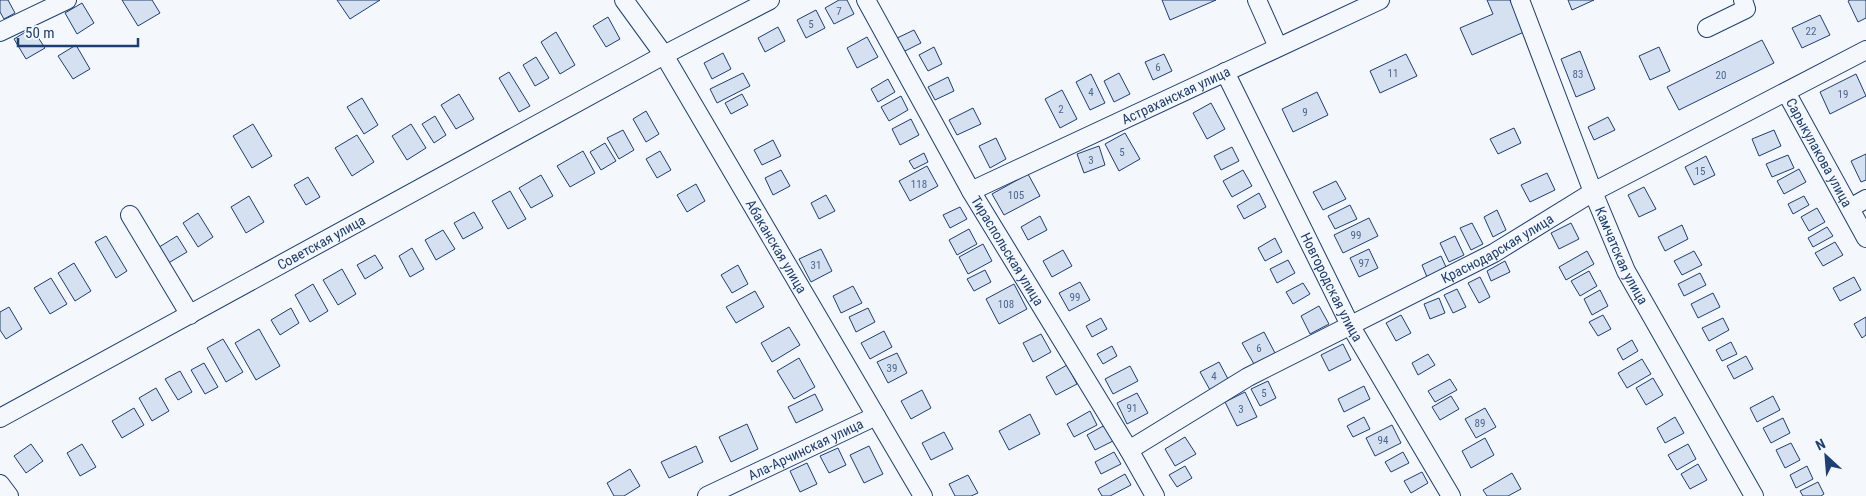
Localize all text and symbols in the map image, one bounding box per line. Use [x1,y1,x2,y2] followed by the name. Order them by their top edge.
[836,5,842,18] house number: 7
[18,15,138,47] scale bar
[808,18,814,31] house number: 5
[25,24,55,42] text: 50 m
[1806,25,1816,38] house number: 22
[1155,61,1161,74] house number: 6
[1119,63,1233,128] street label: Астраханская улица
[1388,67,1398,80] house number: 11
[1573,68,1583,81] house number: 83
[1716,69,1726,82] house number: 20
[1088,86,1094,99] house number: 4
[1838,88,1848,101] house number: 19
[1783,95,1855,210] street label: Сарыкулакова улица
[1058,103,1064,116] house number: 2
[1302,106,1308,119] house number: 9
[1119,146,1125,159] house number: 5
[1088,154,1094,167] house number: 3
[1695,165,1705,178] house number: 15
[911,178,927,191] house number: 118
[1008,189,1024,202] house number: 105
[968,193,1047,309] street label: Тираспольская улица
[743,197,810,296] street label: Абаканская улица
[1592,204,1651,307] street label: Камчатская улица
[1438,210,1556,286] street label: Краснодарская улица
[274,212,368,273] street label: Советская улица
[1351,229,1361,242] house number: 99
[1298,230,1366,344] street label: Новгородская улица
[1359,257,1369,270] house number: 97
[811,259,821,272] house number: 31
[1070,291,1080,304] house number: 99
[998,298,1014,311] house number: 108
[1256,342,1262,355] house number: 6
[887,362,897,375] house number: 39
[1211,370,1217,383] house number: 4
[1261,387,1267,400] house number: 5
[1127,402,1137,415] house number: 91
[1238,403,1244,416] house number: 3
[745,415,866,483] street label: Ала-Арчинская улица
[1475,417,1485,430] house number: 89
[1801,431,1851,481] north arrow
[1378,434,1389,447] house number: 94
[1813,435,1828,453] text: N

